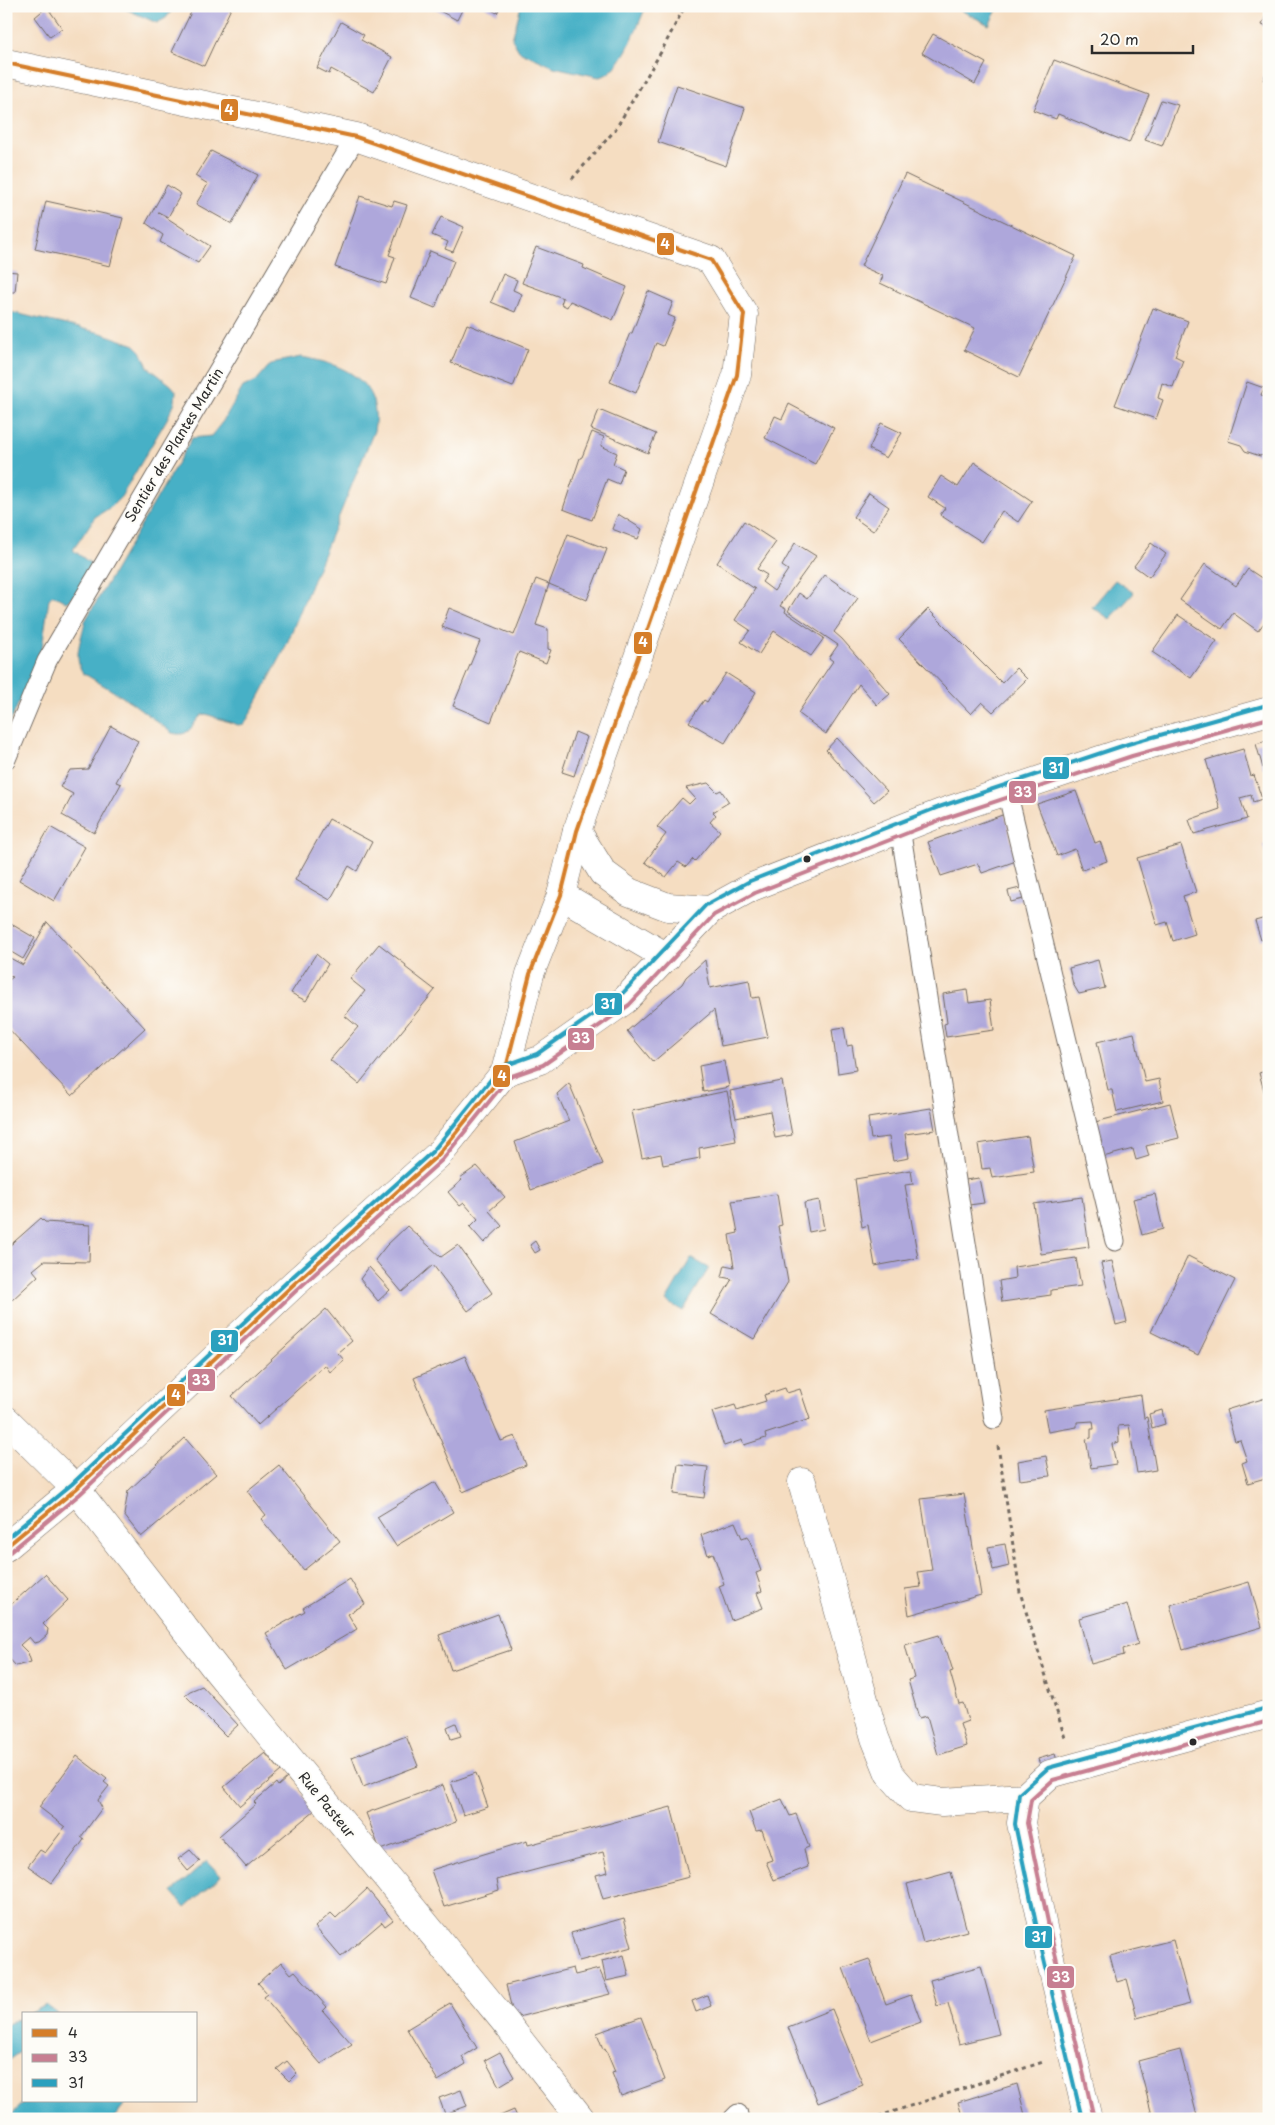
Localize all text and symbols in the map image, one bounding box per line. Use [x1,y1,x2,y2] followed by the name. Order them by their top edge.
[1092,22,1194,54] scale bar
[1100,27,1139,50] text: 20 m
[220,98,239,122] line badge: 4
[224,99,234,120] text: 4
[656,232,675,256] line badge: 4
[660,233,670,254] text: 4
[119,364,228,526] street label: Sentier des Plantes Martin
[633,631,653,655] line badge: 4
[638,631,648,652] text: 4
[1042,756,1070,780] line badge: 31
[1048,757,1064,778] text: 31
[1008,780,1037,804] line badge: 33
[1014,781,1032,802] text: 33
[802,854,812,864] unlabelled marker
[594,992,623,1016] line badge: 31
[600,993,616,1014] text: 31
[567,1027,595,1051] line badge: 33
[572,1027,590,1048] text: 33
[492,1064,511,1088] line badge: 4
[497,1065,507,1086] text: 4
[210,1329,239,1353] line badge: 31
[217,1329,233,1350] text: 31
[187,1368,216,1392] line badge: 33
[192,1369,210,1390] text: 33
[166,1383,186,1407] line badge: 4
[171,1384,181,1405] text: 4
[1188,1737,1198,1747] unlabelled marker
[294,1767,361,1843] street label: Rue Pasteur
[1024,1925,1053,1949] line badge: 31
[1031,1926,1047,1947] text: 31
[1046,1965,1075,1989] line badge: 33
[1052,1966,1070,1987] text: 33
[22,2012,198,2102] legend
[68,2020,78,2043] text: 4
[68,2044,88,2067] text: 33
[68,2070,84,2093] text: 31

